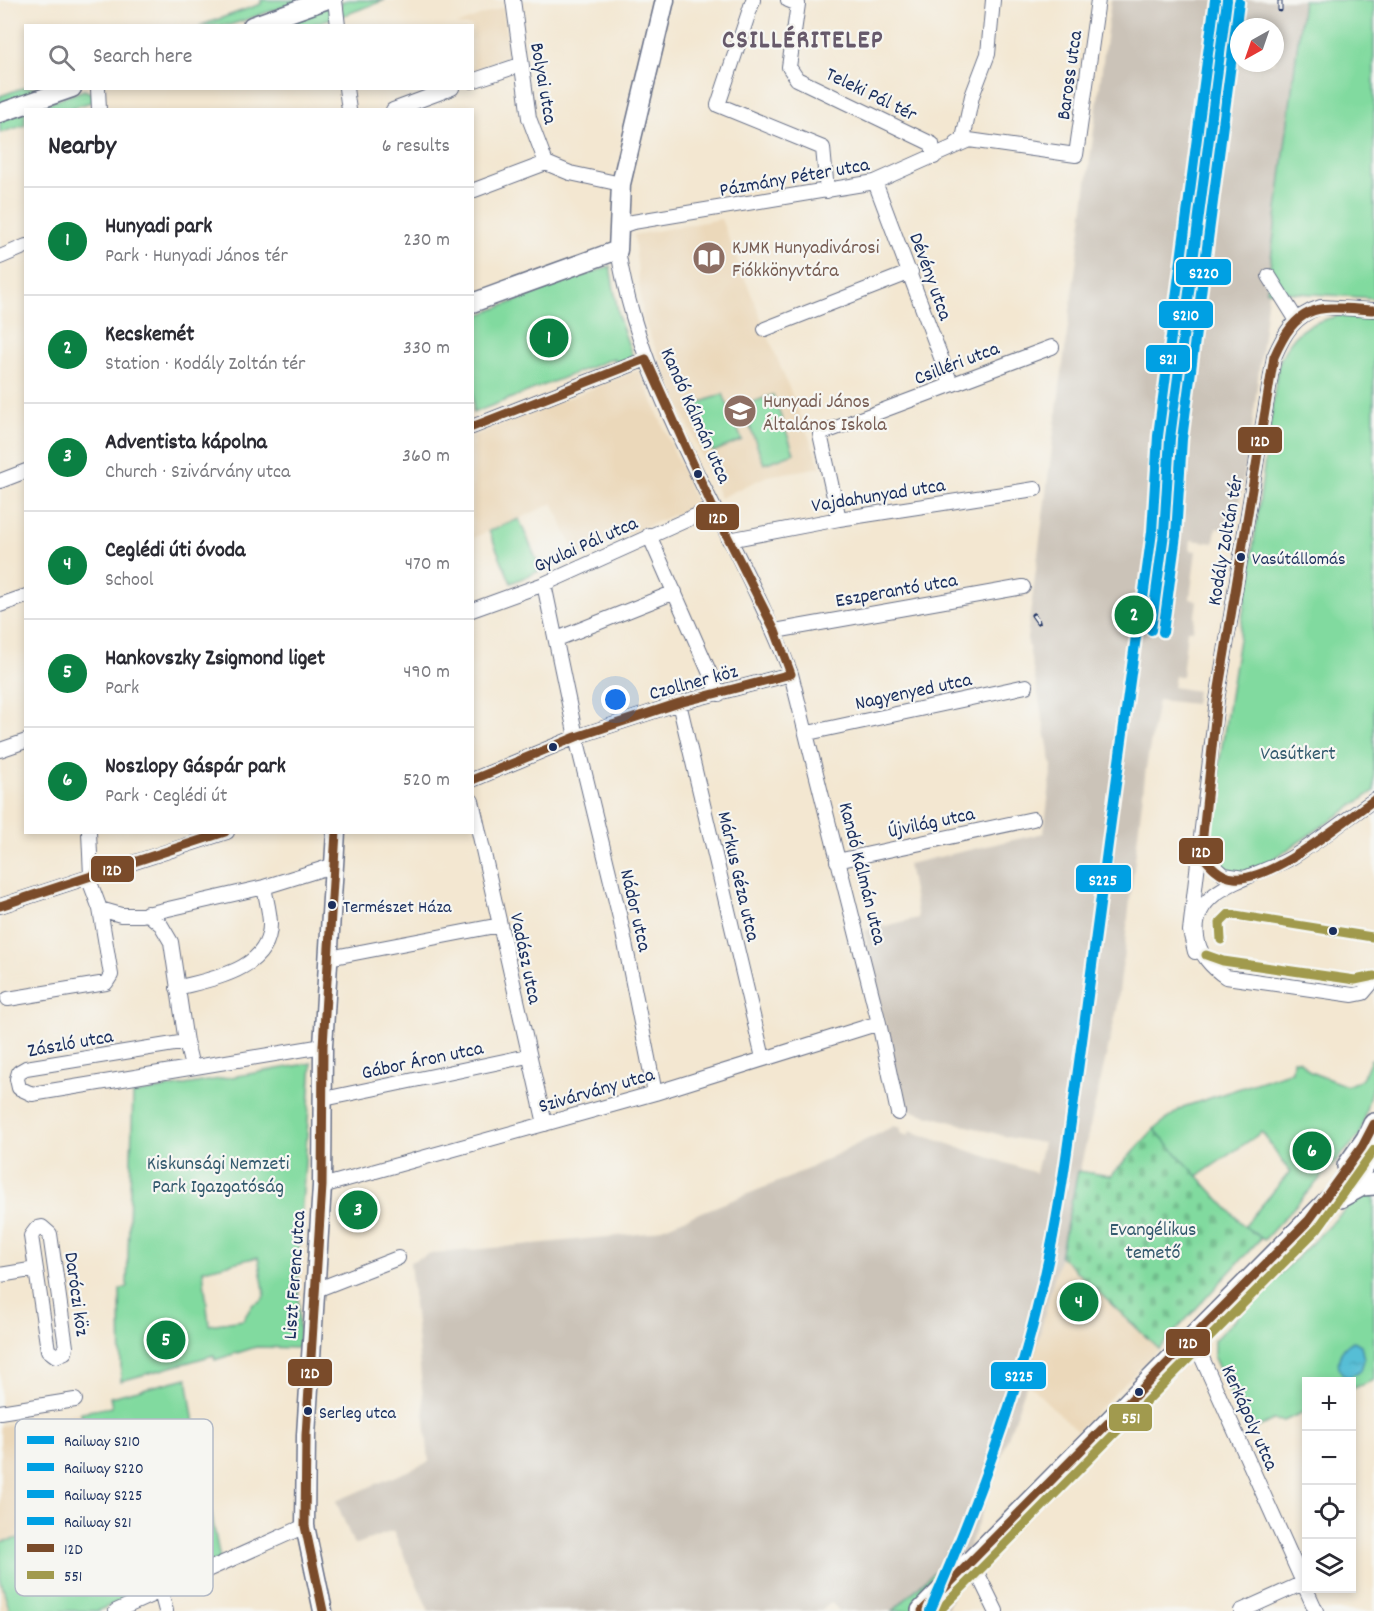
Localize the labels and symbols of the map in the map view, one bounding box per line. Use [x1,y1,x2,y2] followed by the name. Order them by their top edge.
[1230,18,1284,72] north arrow
[722,23,884,60] district label: CSILLÉRITELEP
[1051,28,1091,122] street label: Baross utca
[521,41,563,127] street label: Bolyai utca
[820,61,922,130] street label: Teleki Pál tér
[717,152,872,206] street label: Pázmány Péter utca
[900,229,958,325] street label: Dévény utca
[732,235,880,286] place label: KJMK Hunyadivárosi Fiókkönyvtára
[691,240,727,276] library icon: KJMK Hunyadivárosi Fiókkönyvtára
[1175,258,1232,286] line badge: S220
[1189,263,1219,286] text: S220
[1158,300,1214,329] line badge: S210
[1173,305,1199,328] text: S210
[530,316,568,360] pin: 1
[910,336,1004,394] street label: Csilléri utca
[652,344,737,489] street label: Kandó Kálmán utca
[1145,344,1191,373] line badge: S21
[1159,349,1177,372] text: S21
[763,389,887,440] place label: Hunyadi János Általános Iskola
[722,393,758,429] school or university icon: Hunyadi János Általános Iskola
[1237,426,1283,454] line badge: 12D
[1251,431,1270,454] text: 12D
[692,468,704,480] unlabelled marker
[810,472,948,521] street label: Vajdahunyad utca
[1202,473,1252,608] street label: Kodály Zoltán tér
[695,503,740,531] line badge: 12D
[709,508,728,531] text: 12D
[530,510,643,581] street label: Gyulai Pál utca
[1252,548,1346,573] place label: Vasútállomás
[1235,551,1247,563] marker: Vasútállomás
[833,567,960,616] street label: Eszperantó utca
[1114,592,1154,638] pin: 2
[646,659,742,709] street label: Czollner köz
[853,667,975,719] street label: Nagyenyed utca
[601,685,630,714] your location
[547,741,559,753] unlabelled marker
[1260,741,1336,769] park label: Vasútkert
[830,800,892,948] street label: Kandó Kálmán utca
[886,801,978,847] street label: Újvilág utca
[709,809,766,945] street label: Márkus Géza utca
[1178,837,1224,865] line badge: 12D
[1192,842,1211,865] text: 12D
[90,855,135,883] line badge: 12D
[103,860,122,883] text: 12D
[1075,864,1132,893] line badge: S225
[611,867,657,955] street label: Nádor utca
[1089,870,1117,893] text: S225
[343,896,452,921] place label: Természet Háza
[326,899,338,911] marker: Természet Háza
[501,911,547,1007] street label: Vadász utca
[1327,925,1339,937] unlabelled marker
[26,1024,116,1066] street label: Zászló utca
[359,1035,487,1088] street label: Gábor Áron utca
[536,1062,659,1122] street label: Szivárvány utca
[1292,1128,1332,1174] pin: 6
[147,1151,290,1202] park label: Kiskunsági Nemzeti Park Igazgatóság
[338,1188,378,1232] pin: 3
[278,1209,315,1341] street label: Liszt Ferenc utca
[1109,1217,1197,1268] park label: Evangélikus temető
[55,1251,95,1339] street label: Daróczi köz
[1060,1280,1098,1324] pin: 4
[146,1318,186,1362] pin: 5
[1165,1328,1211,1357] line badge: 12D
[1179,1333,1198,1356] text: 12D
[287,1358,333,1387] line badge: 12D
[990,1361,1047,1390] line badge: S225
[1213,1361,1284,1476] street label: Kerkápoly utca
[301,1363,320,1386] text: 12D
[1005,1366,1033,1389] text: S225
[1133,1386,1145,1398] unlabelled marker
[319,1402,396,1427] place label: Serleg utca
[1108,1403,1153,1432] line badge: 551
[302,1405,314,1417] marker: Serleg utca
[1122,1408,1140,1431] text: 551
[15,1419,213,1596] legend
[64,1431,140,1454] text: Railway S210
[64,1458,144,1481] text: Railway S220
[64,1485,142,1508] text: Railway S225
[64,1512,132,1535] text: Railway S21
[64,1539,83,1562] text: 12D
[64,1566,82,1589] text: 551

